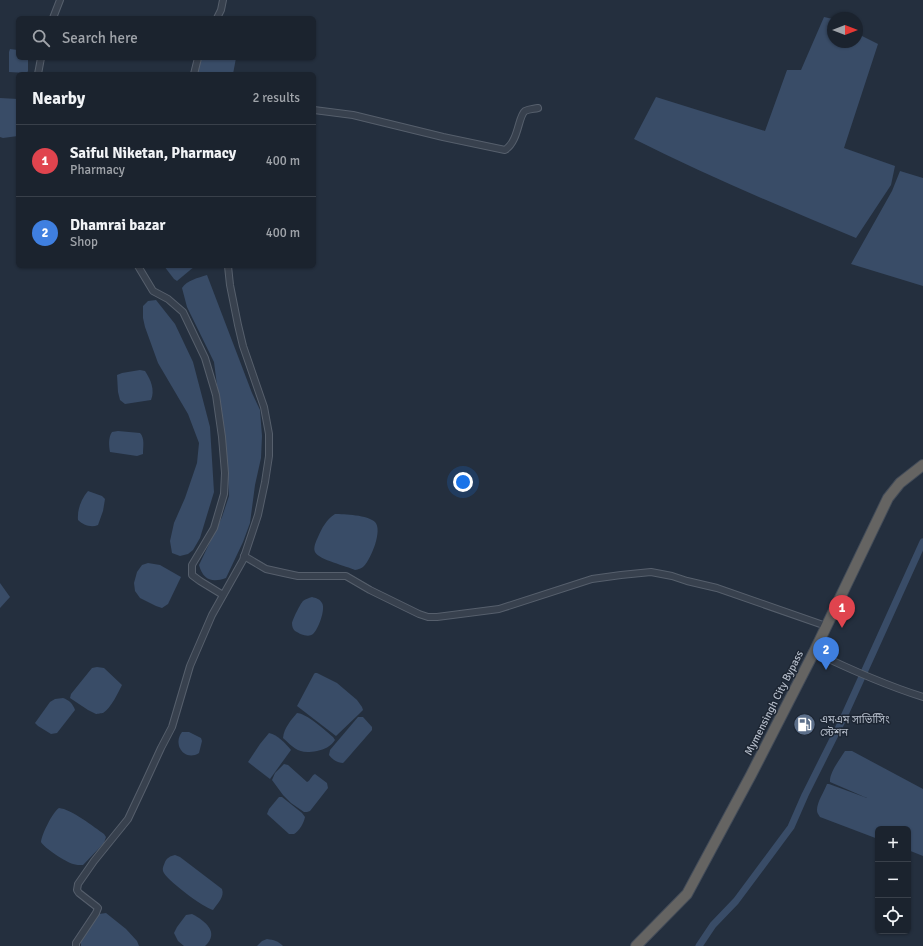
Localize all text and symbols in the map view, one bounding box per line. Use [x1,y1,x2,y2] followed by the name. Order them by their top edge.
[827,12,863,48] north arrow
[16,16,316,60] search box
[30,27,52,49] icon: search
[62,29,138,47] text: Search here
[32,88,85,109] text: Nearby
[252,90,300,106] text: 2 results
[70,144,236,162] text: Saiful Niketan, Pharmacy
[41,153,49,169] text: 1
[266,153,300,169] text: 400 m
[70,162,125,178] text: Pharmacy
[70,216,165,234] text: Dhamrai bazar
[41,225,49,241] text: 2
[266,225,300,241] text: 400 m
[70,234,98,250] text: Shop
[453,472,473,492] your location
[829,595,855,628] pin: 1
[813,637,839,670] pin: 2
[742,648,806,758] street label: Mymensingh City Bypass
[792,712,818,738] fuel station icon: এমএম সাভ‌িসি‌িং স্ট‌েশন
[820,713,890,739] place label: এমএম সাভ‌িসি‌িং স্ট‌েশন
[875,826,911,934] map controls
[875,826,911,862] button: +
[875,862,911,898] button: −
[875,898,911,934] button: locate

